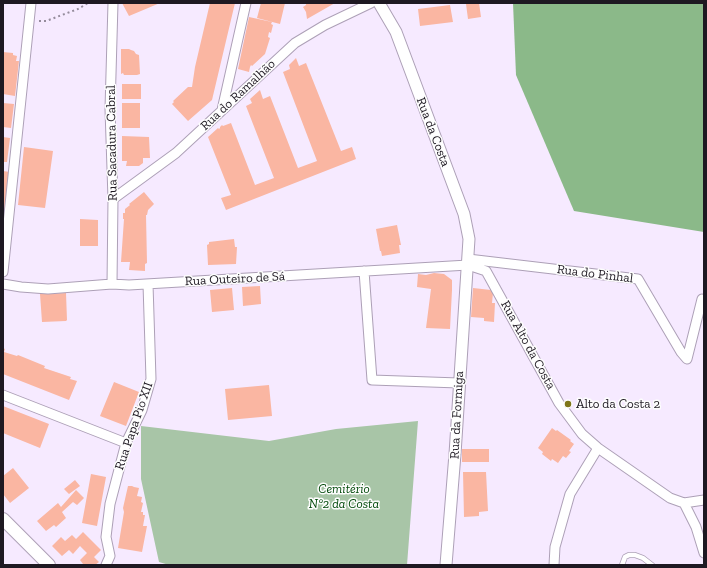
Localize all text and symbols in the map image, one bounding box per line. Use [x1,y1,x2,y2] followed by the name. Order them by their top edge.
[197,56,279,134] street label: Rua do Ramalhão
[103,85,121,201] street label: Rua Sacadura Cabral
[413,95,453,169] street label: Rua da Costa
[556,262,634,286] street label: Rua do Pinhal
[184,269,286,289] street label: Rua Outeiro de Sá
[497,298,559,392] street label: Rua Alto da Costa
[447,371,467,459] street label: Rua da Formiga
[112,380,156,472] street label: Rua Papa Pio XII
[576,396,660,412] place label: Alto da Costa 2
[563,399,573,409] marker: Alto da Costa 2
[309,481,379,512] park label: Cemitério Nº2 da Costa

